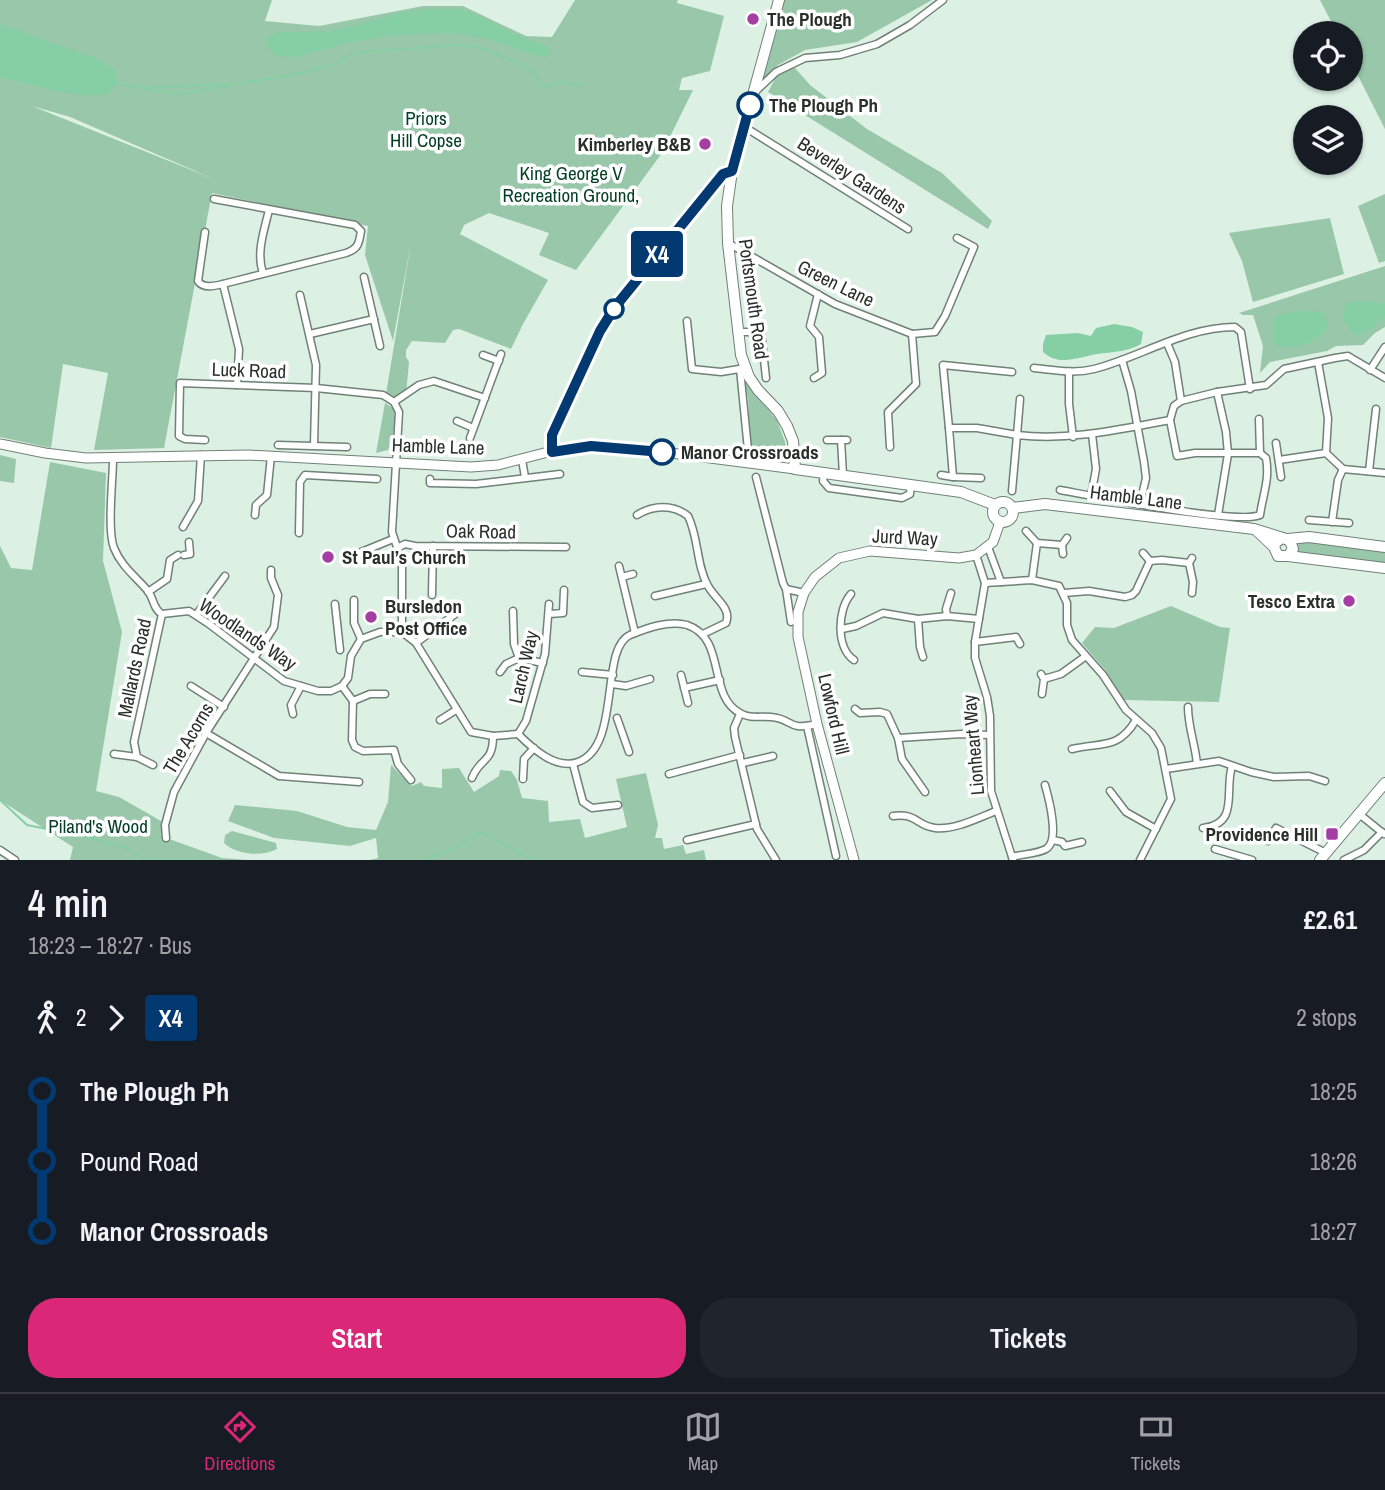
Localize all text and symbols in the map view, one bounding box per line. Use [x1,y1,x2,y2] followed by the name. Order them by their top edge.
[767,6,852,32] place label: The Plough
[745,11,761,27] marker: The Plough
[1293,21,1363,175] map controls
[1293,21,1363,91] button: locate
[737,92,763,118] marker: The Plough Ph
[769,92,878,118] place label: The Plough Ph
[390,105,462,153] park label: Priors Hill Copse
[1293,105,1363,175] button: layers
[793,130,912,220] street label: Beverley Gardens
[578,131,691,157] place label: Kimberley B&B
[697,136,713,152] marker: Kimberley B&B
[503,160,639,208] park label: King George V Recreation Ground,
[626,231,688,277] line badge: X4
[733,237,775,361] street label: Portsmouth Road
[645,238,669,270] text: X4
[793,253,879,313] street label: Green Lane
[604,299,624,319] unlabelled marker
[211,356,287,384] street label: Luck Road
[391,431,485,461] street label: Hamble Lane
[649,439,675,465] marker: Manor Crossroads
[681,439,819,465] place label: Manor Crossroads
[1088,478,1184,516] street label: Hamble Lane
[446,517,516,545] street label: Oak Road
[872,522,938,552] street label: Jurd Way
[342,544,466,570] place label: St Paul’s Church
[320,549,336,565] marker: St Paul’s Church
[1248,588,1335,614] place label: Tesco Extra
[194,592,302,676] street label: Woodlands Way
[385,593,468,641] place label: Bursledon Post Office
[1341,593,1357,609] marker: Tesco Extra
[363,609,379,625] marker: Bursledon Post Office
[111,616,157,720] street label: Mallards Road
[502,628,544,706] street label: Larch Way
[812,671,856,757] street label: Lowford Hill
[956,693,990,796] street label: Lionheart Way
[157,697,220,778] street label: The Acorns
[48,813,148,839] park label: Piland's Wood
[1205,821,1318,847] place label: Providence Hill
[1324,826,1340,842] marker: Providence Hill
[28,878,108,929] text: 4 min
[1304,902,1357,937] text: £2.61
[28,930,192,961] text: 18:23 – 18:27 · Bus
[28,999,66,1037] icon: walk
[97,999,135,1037] icon: forward
[76,1002,87,1033] text: 2
[159,1002,183,1034] text: X4
[1296,1002,1357,1033] text: 2 stops
[80,1074,229,1109] text: The Plough Ph
[1310,1076,1357,1107] text: 18:25
[80,1144,199,1179] text: Pound Road
[1310,1146,1357,1177] text: 18:26
[80,1214,268,1249] text: Manor Crossroads
[1310,1216,1357,1247] text: 18:27
[28,1298,686,1378] button: Start
[700,1298,1357,1378] button: Tickets
[204,1408,275,1476] tab: Directions
[684,1408,722,1476] tab: Map
[1131,1408,1181,1476] tab: Tickets

